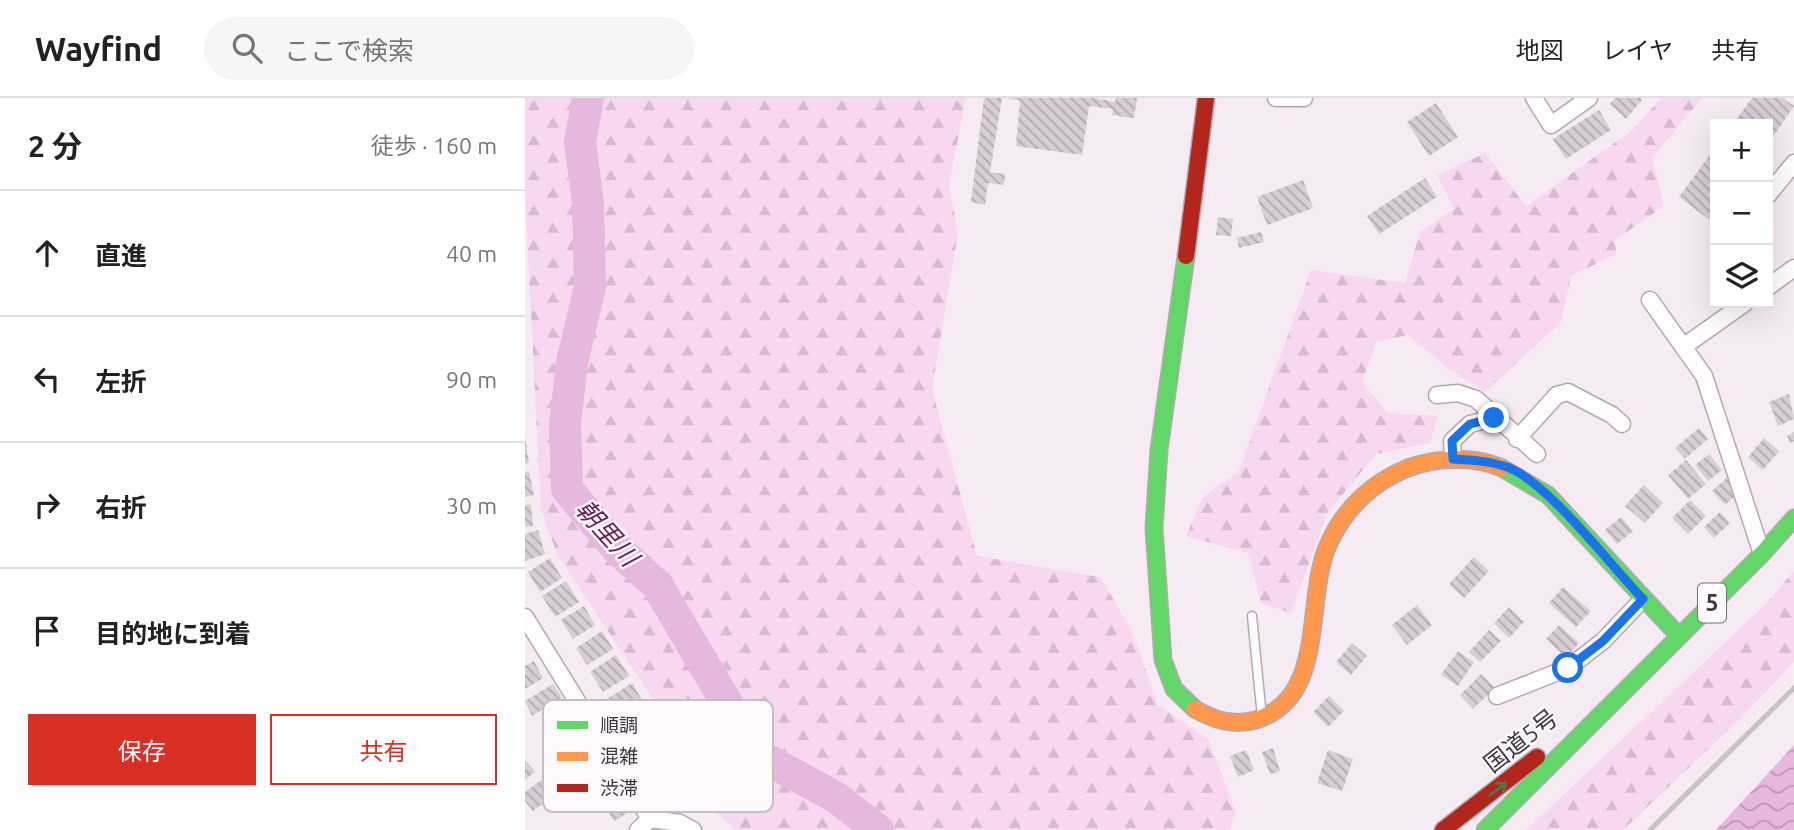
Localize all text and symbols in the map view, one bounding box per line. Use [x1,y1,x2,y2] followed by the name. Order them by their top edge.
[204,17,694,80] search box
[228,29,266,67] icon: search
[35,30,162,67] text: Wayfind
[284,36,414,65] text: ここで検索
[1516,37,1564,64] text: 地図
[1602,37,1673,64] text: レイヤ
[1711,37,1759,64] text: 共有
[1710,119,1773,308] map controls
[1710,119,1773,182] button: +
[28,129,82,163] text: 2 分
[371,133,497,158] text: 徒歩 · 160 m
[1710,182,1773,245] button: −
[28,234,66,272] icon: ahead
[95,241,147,270] text: 直進
[446,241,497,266] text: 40 m
[1710,245,1773,308] button: layers
[28,360,66,398] icon: left
[95,367,147,396] text: 左折
[446,367,497,392] text: 90 m
[1478,402,1509,433] route end
[28,486,66,524] icon: right
[95,493,147,522] text: 右折
[446,493,497,518] text: 30 m
[570,494,646,574] water label: 朝里川
[1698,583,1726,622] road number: 5
[28,612,66,650] icon: arrive
[95,619,251,648] text: 目的地に到着
[1552,652,1583,683] route start
[543,700,773,812] legend
[1479,704,1563,778] street label: 国道5号
[28,714,256,785] button: 保存
[270,714,497,785] button: 共有
[600,714,638,736] text: 順調
[600,745,638,767] text: 混雑
[600,777,638,799] text: 渋滞
[1488,781,1506,796] one-way arrow

